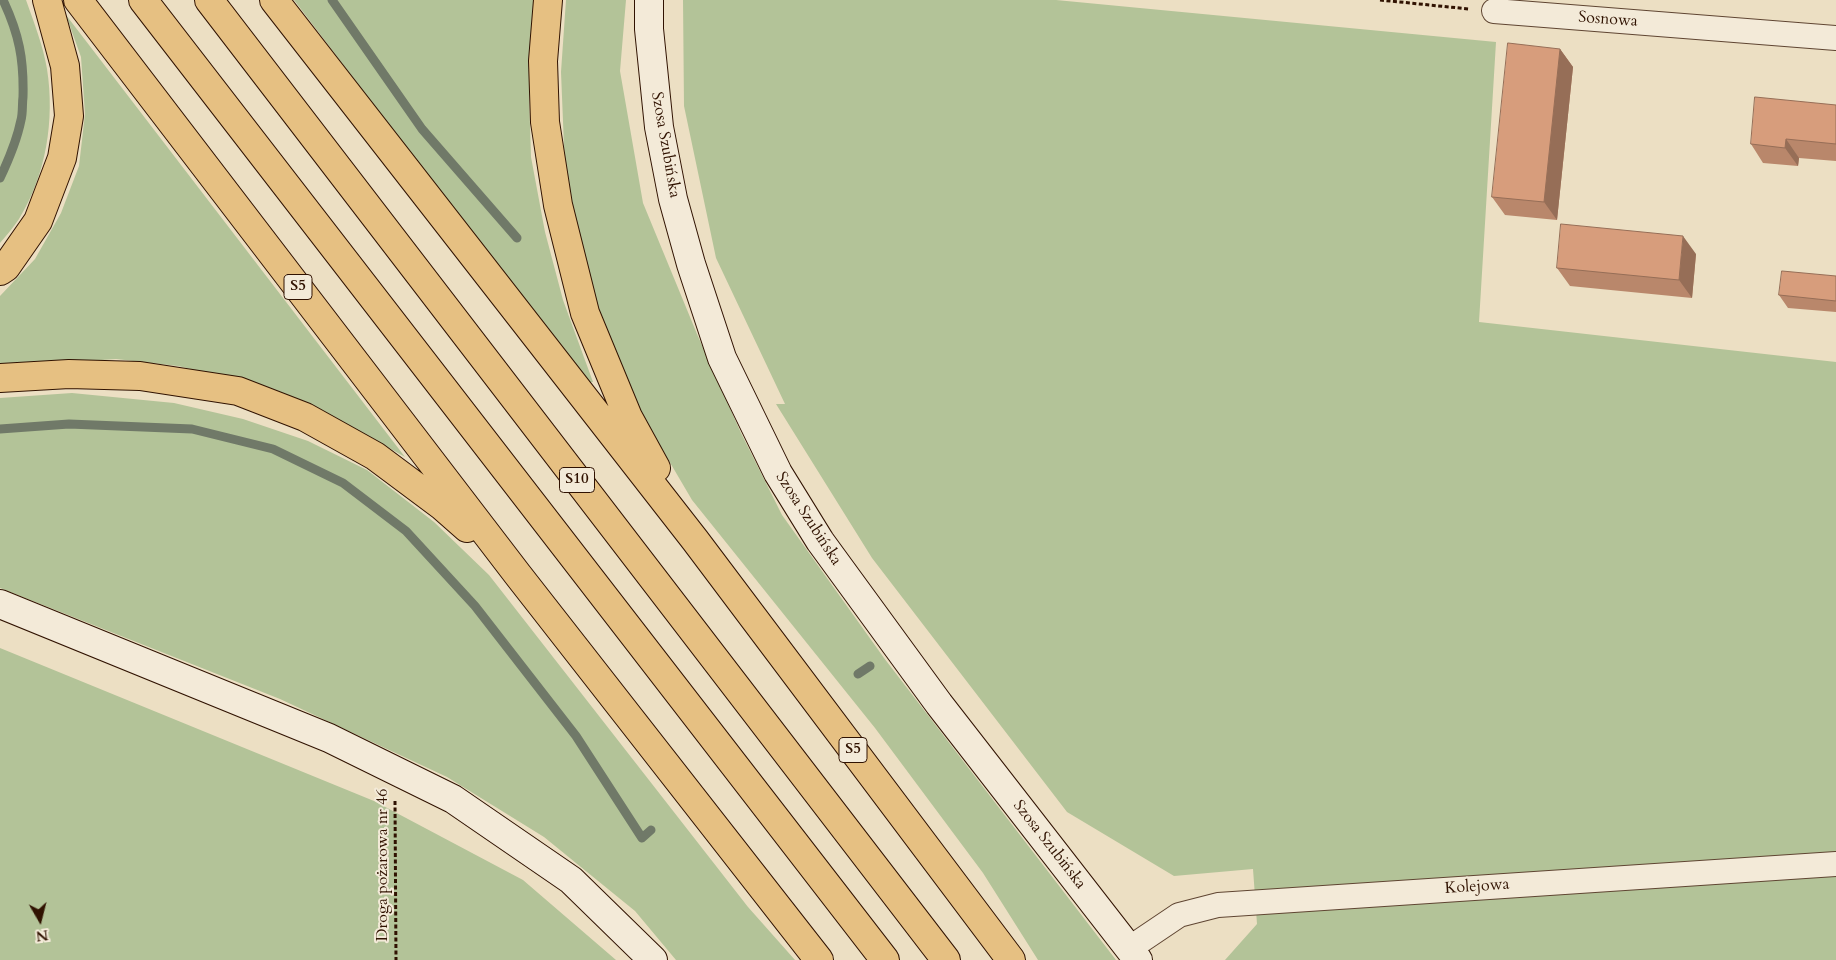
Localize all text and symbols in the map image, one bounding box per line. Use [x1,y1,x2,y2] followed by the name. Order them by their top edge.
[1578,8,1638,32] street label: Sosnowa
[646,90,684,200] street label: Szosa Szubińska
[284,274,312,300] road number: S5
[560,468,594,492] road number: S10
[771,469,845,569] street label: Szosa Szubińska
[839,738,867,762] road number: S5
[373,788,393,942] street label: Droga pożarowa nr 46
[1008,797,1090,893] street label: Szosa Szubińska
[1444,875,1510,899] street label: Kolejowa
[15,895,65,945] north arrow
[35,925,49,946] text: N

